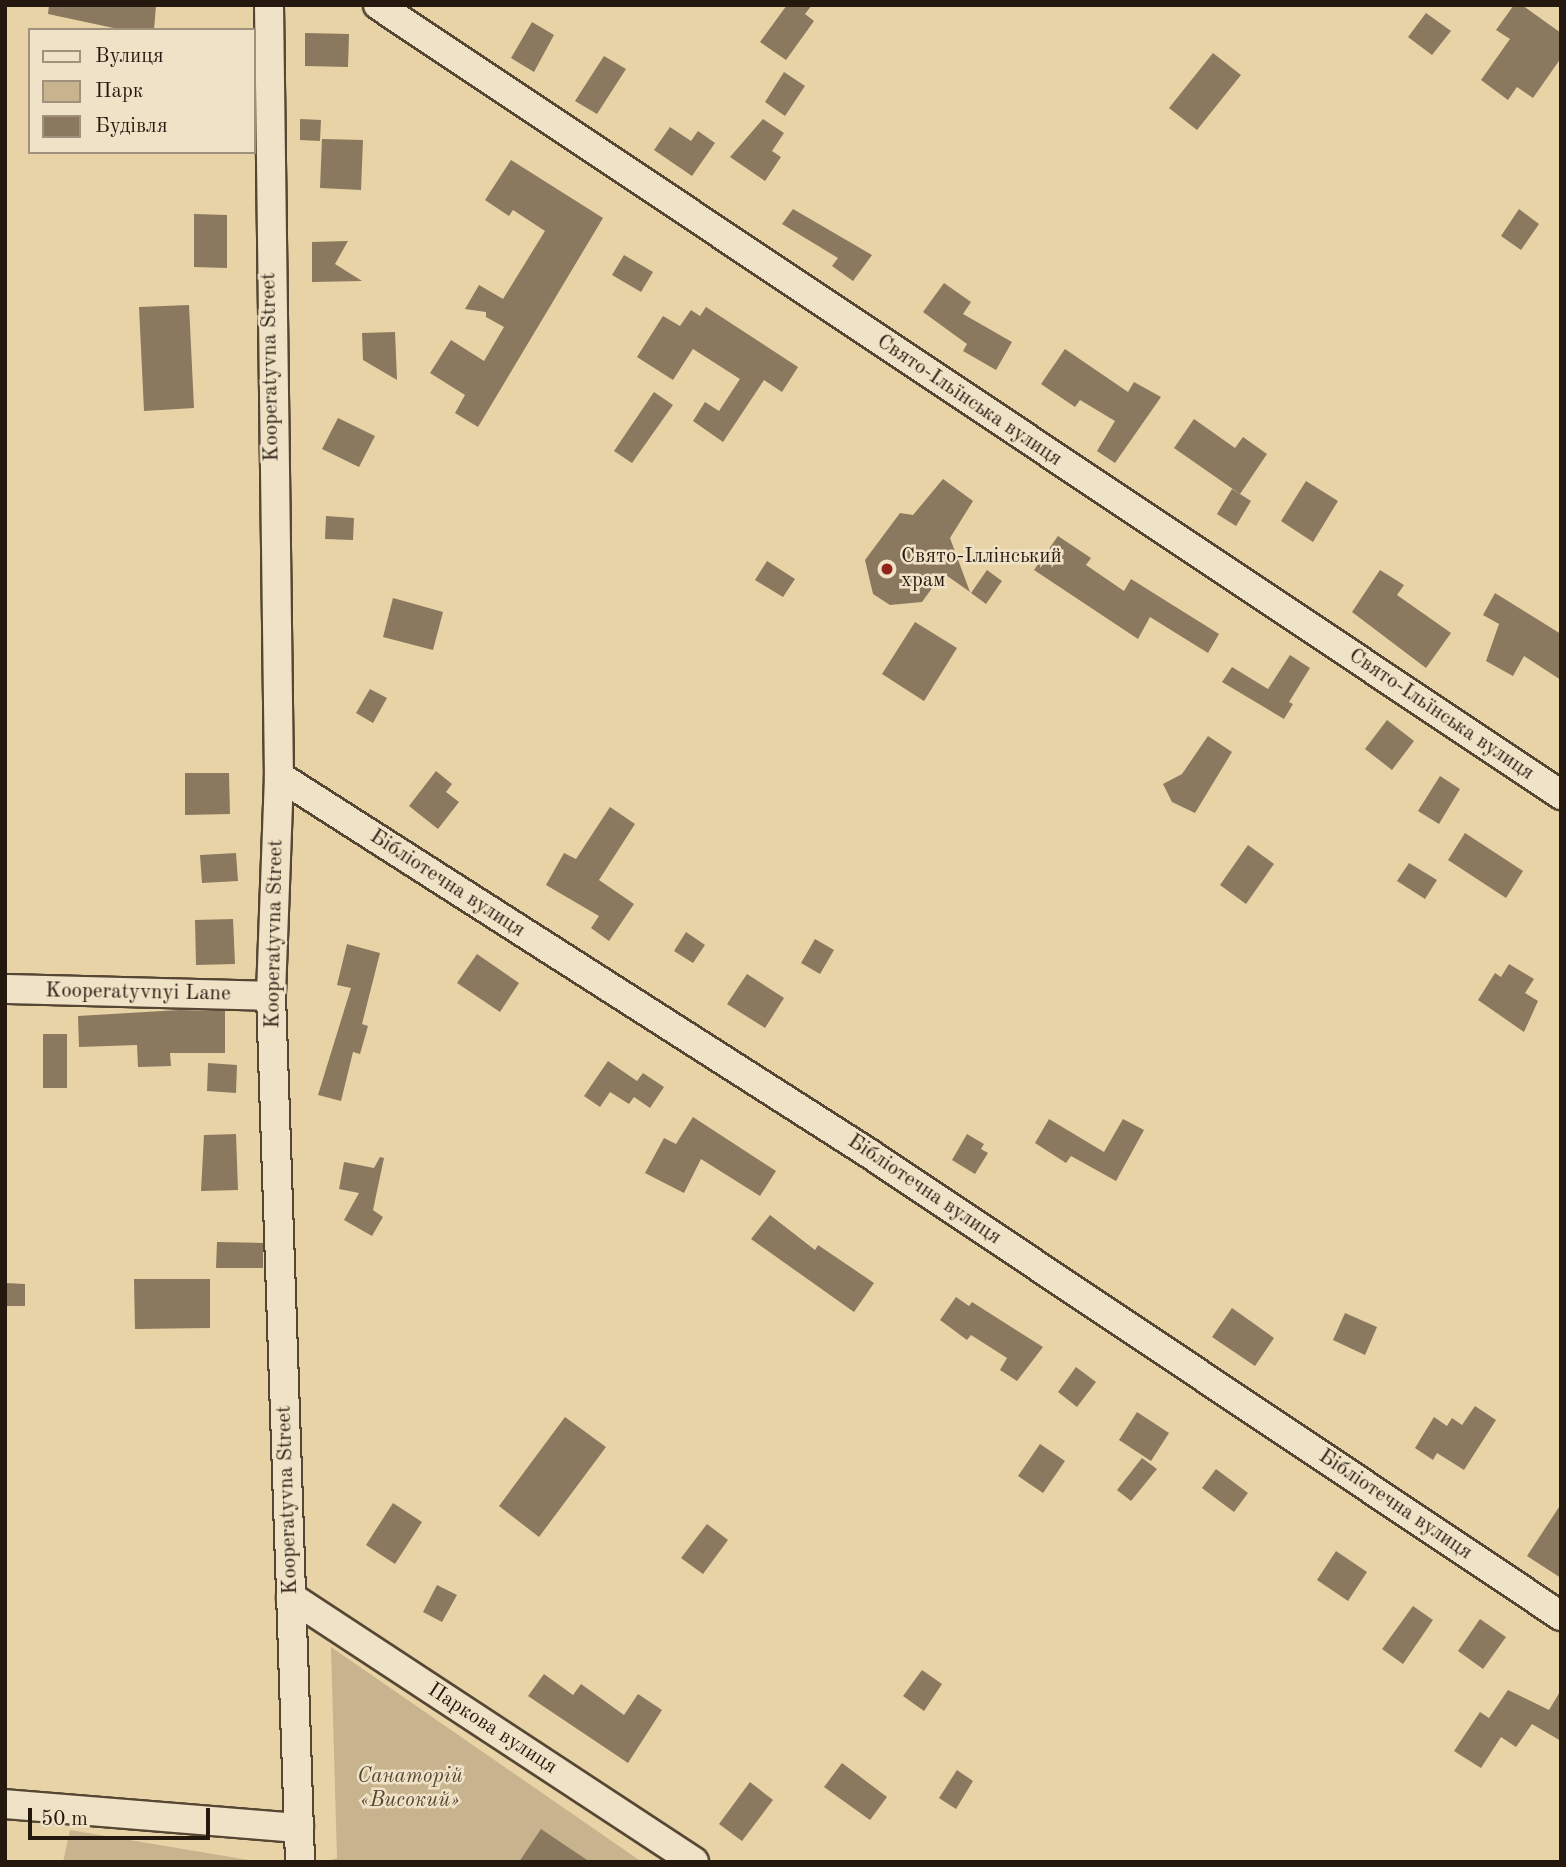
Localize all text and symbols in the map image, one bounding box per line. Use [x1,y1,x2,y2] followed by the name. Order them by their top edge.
[28,28,256,154] legend
[95,46,164,67] text: Вулиця
[95,81,143,102] text: Парк
[95,116,168,137] text: Будівля
[257,272,285,462] street label: Kooperatyvna Street
[871,330,1067,472] street label: Свято-Ільїнська вулиця
[901,544,1062,594] place label: Свято-Іллінський храм
[879,561,895,577] marker: Свято-Іллінський храм
[1343,644,1539,786] street label: Свято-Ільїнська вулиця
[365,824,529,944] street label: Бібліотечна вулиця
[261,839,289,1029] street label: Kooperatyvna Street
[45,979,231,1007] street label: Kooperatyvnyi Lane
[842,1129,1006,1251] street label: Бібліотечна вулиця
[272,1405,304,1595] street label: Kooperatyvna Street
[1313,1444,1477,1566] street label: Бібліотечна вулиця
[422,1678,562,1780] street label: Паркова вулиця
[357,1764,463,1814] park label: Санаторій «Високий»
[32,1794,214,1838] scale bar
[41,1809,88,1830] text: 50 m

